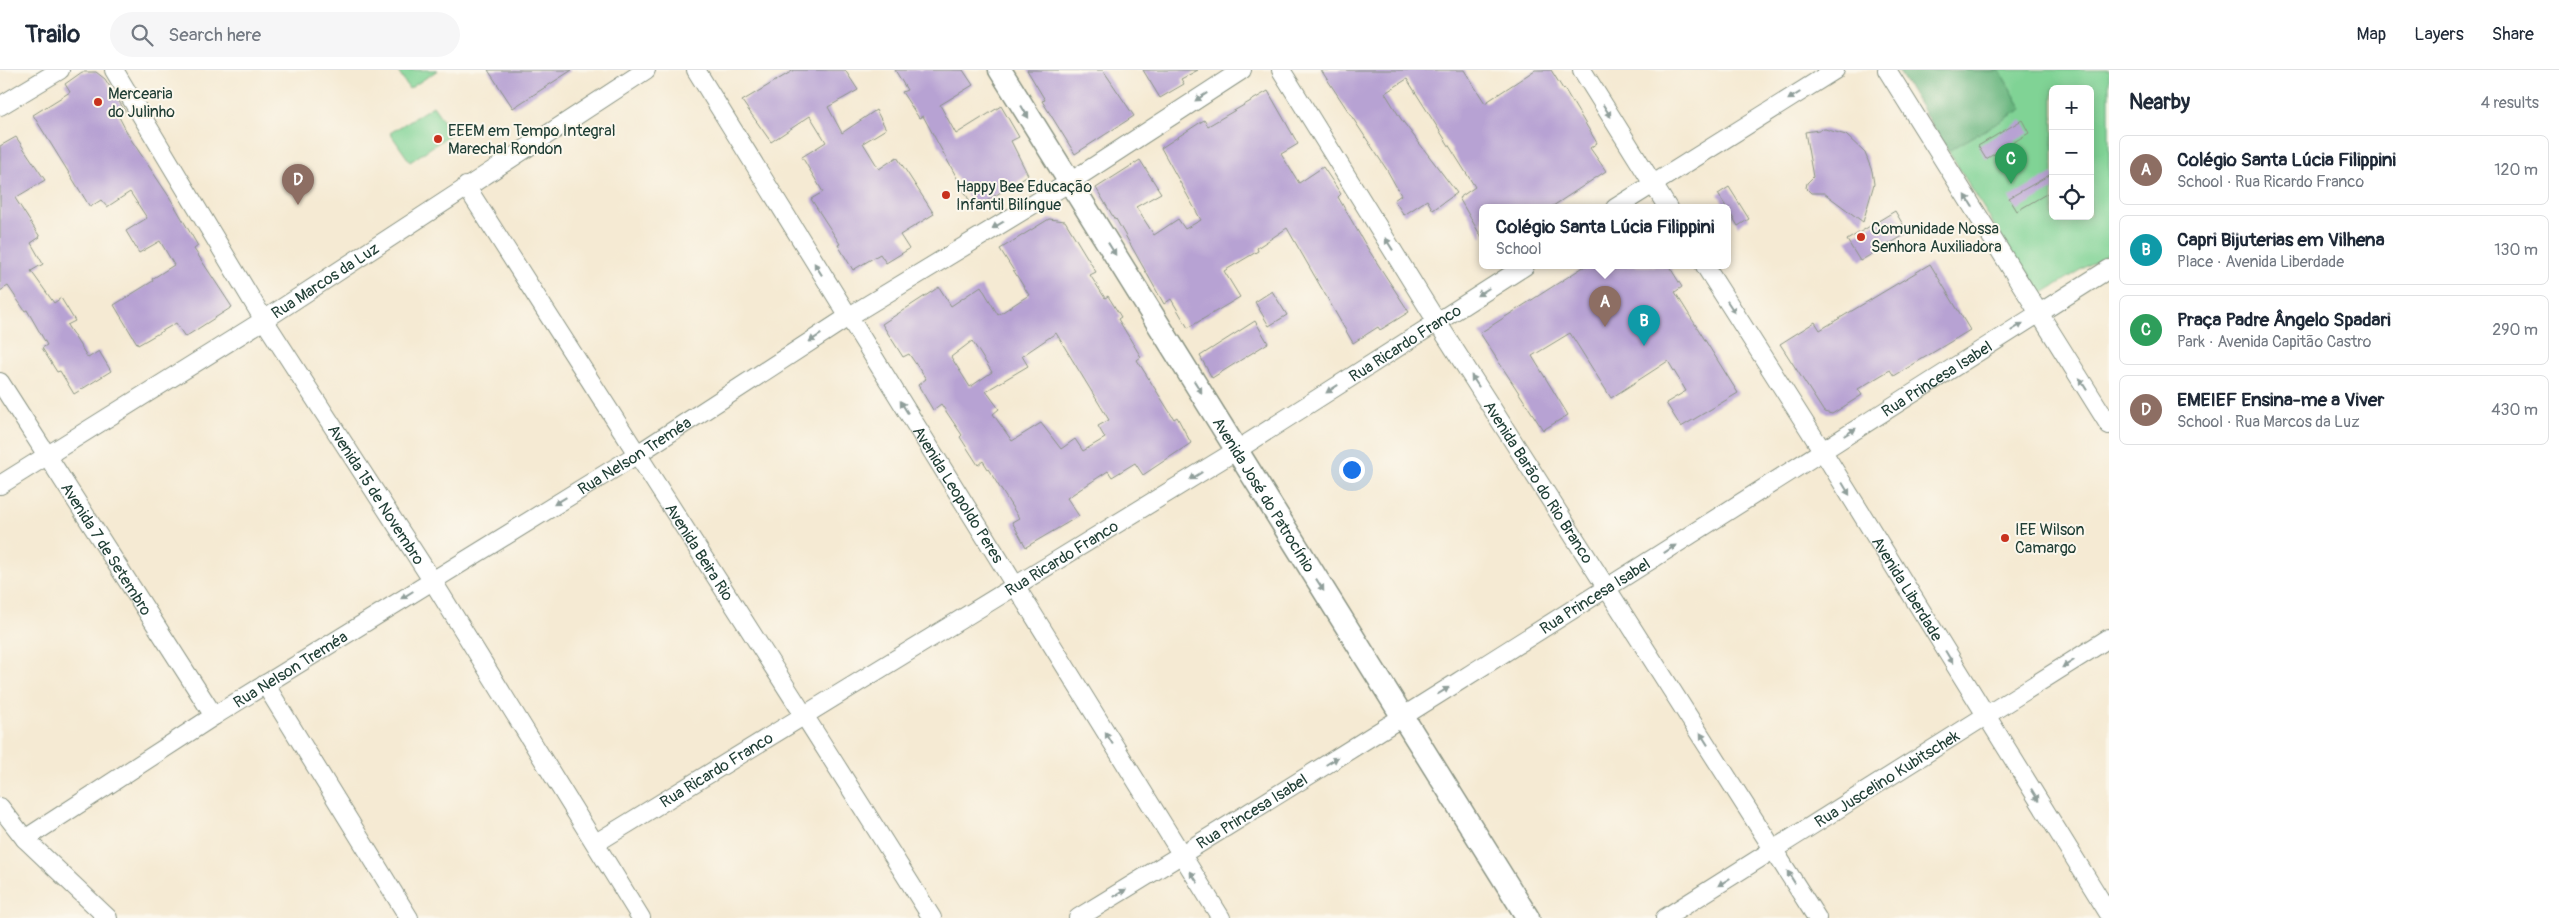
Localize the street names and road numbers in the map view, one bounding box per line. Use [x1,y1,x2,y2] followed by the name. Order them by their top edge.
[268,239,383,324] street label: Rua Marcos da Luz
[1346,300,1465,387] street label: Rua Ricardo Franco
[1878,337,1996,422] street label: Rua Princesa Isabel
[1479,397,1598,568] street label: Avenida Barão do Rio Branco
[574,413,695,500] street label: Rua Nelson Treméa
[1208,414,1319,576] street label: Avenida José do Patrocínio
[323,421,429,569] street label: Avenida 15 de Novembro
[908,423,1008,567] street label: Avenida Leopoldo Peres
[56,479,156,620] street label: Avenida 7 de Setembro
[660,500,738,605] street label: Avenida Beira Rio
[1002,516,1123,601] street label: Rua Ricardo Franco
[1867,533,1947,645] street label: Avenida Liberdade
[1536,554,1654,639] street label: Rua Princesa Isabel
[230,627,351,713] street label: Rua Nelson Treméa
[1811,726,1964,832] street label: Rua Juscelino Kubitschek
[656,728,777,812] street label: Rua Ricardo Franco
[1193,770,1311,854] street label: Rua Princesa Isabel

